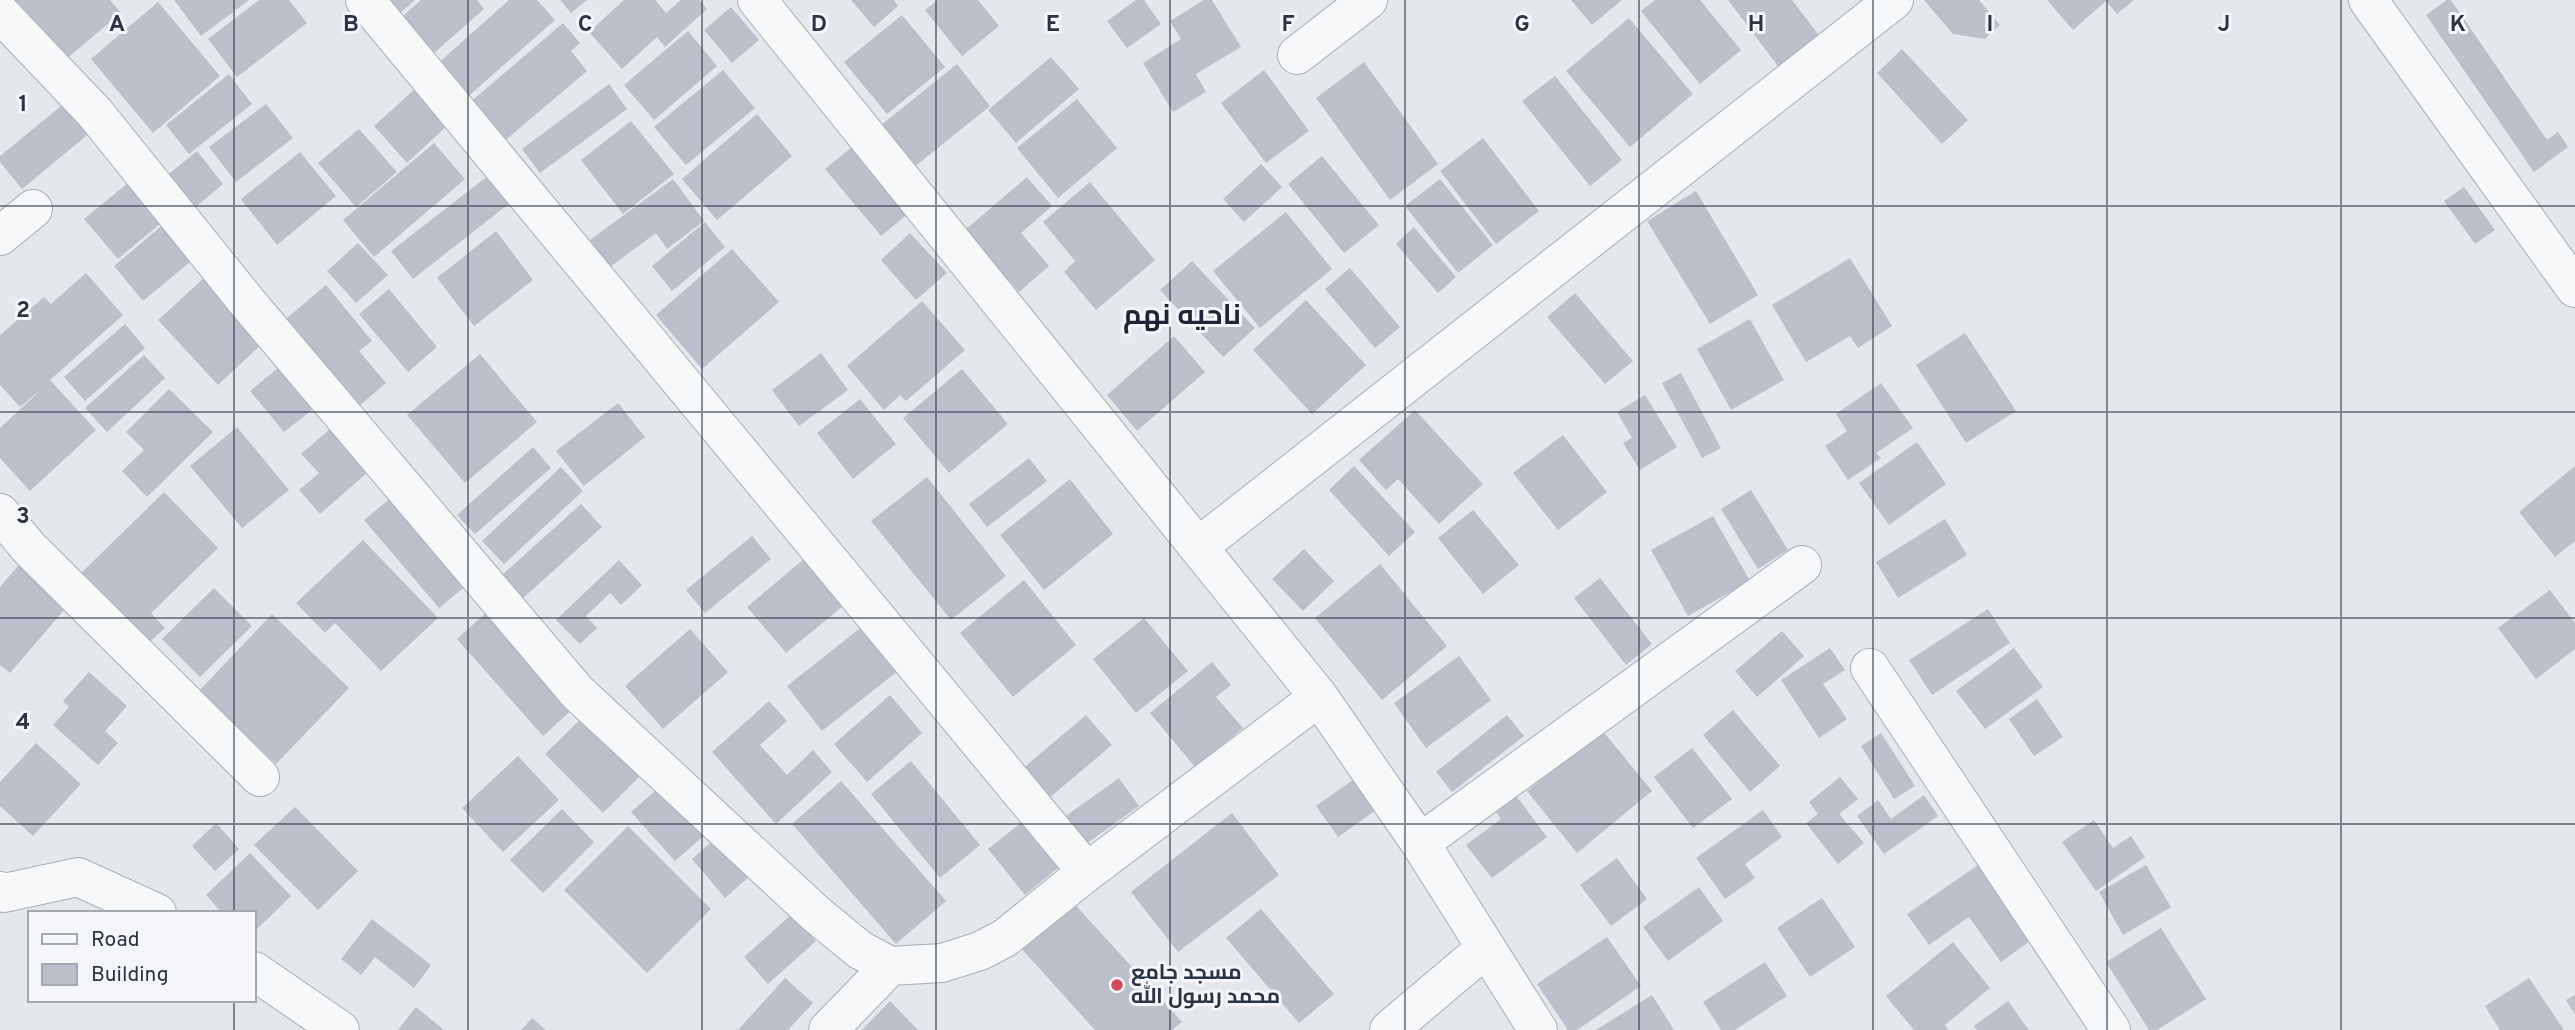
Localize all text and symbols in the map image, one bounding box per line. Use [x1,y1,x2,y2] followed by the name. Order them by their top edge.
[109,11,125,40] text: A
[343,11,359,40] text: B
[578,11,592,40] text: C
[811,11,827,40] text: D
[1046,11,1060,40] text: E
[1281,11,1295,40] text: F
[1514,11,1530,40] text: G
[1748,11,1764,40] text: H
[1987,11,1993,40] text: I
[2218,11,2230,40] text: J
[2450,11,2466,40] text: K
[18,91,28,120] text: 1
[16,297,30,326] text: 2
[1123,299,1241,335] district label: ناحیه نهم
[16,503,30,532] text: 3
[16,709,30,738] text: 4
[28,911,256,1002] legend
[91,927,140,954] text: Road
[1131,960,1280,1011] place label: مسجد جامع محمد رسول الله
[91,962,169,989] text: Building
[1109,977,1125,993] marker: مسجد جامع محمد رسول الله

